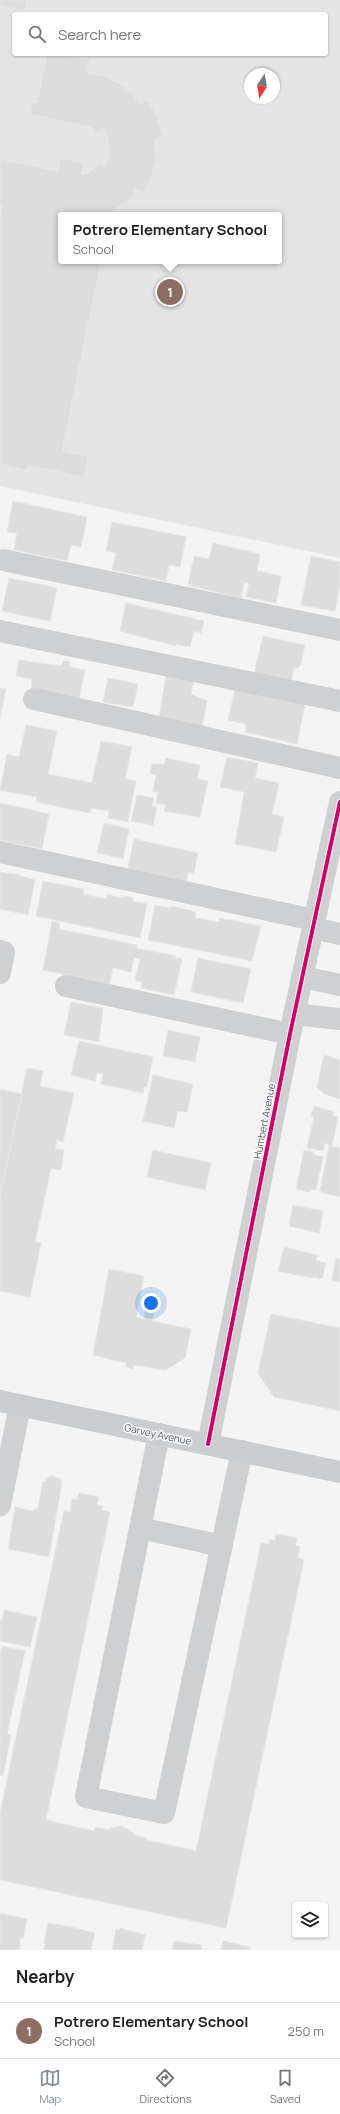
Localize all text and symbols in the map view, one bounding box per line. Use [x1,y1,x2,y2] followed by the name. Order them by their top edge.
[12,12,328,56] search box
[26,23,48,45] icon: search
[58,24,141,45] text: Search here
[244,68,280,104] north arrow
[58,212,282,264] popup
[73,219,267,240] text: Potrero Elementary School
[73,240,114,258] text: School
[157,277,183,307] pin: 1
[250,1082,278,1160] street label: Humbert Avenue
[141,1293,161,1313] your location
[123,1420,193,1448] street label: Garvey Avenue
[292,1902,328,1938] map controls
[292,1902,328,1938] button: layers
[16,1965,74,1988] text: Nearby
[54,2011,248,2032] text: Potrero Elementary School
[26,2022,32,2040] text: 1
[288,2022,324,2040] text: 250 m
[54,2032,95,2050] text: School
[39,2067,61,2106] tab: Map
[139,2067,192,2106] tab: Directions
[270,2067,301,2106] tab: Saved

